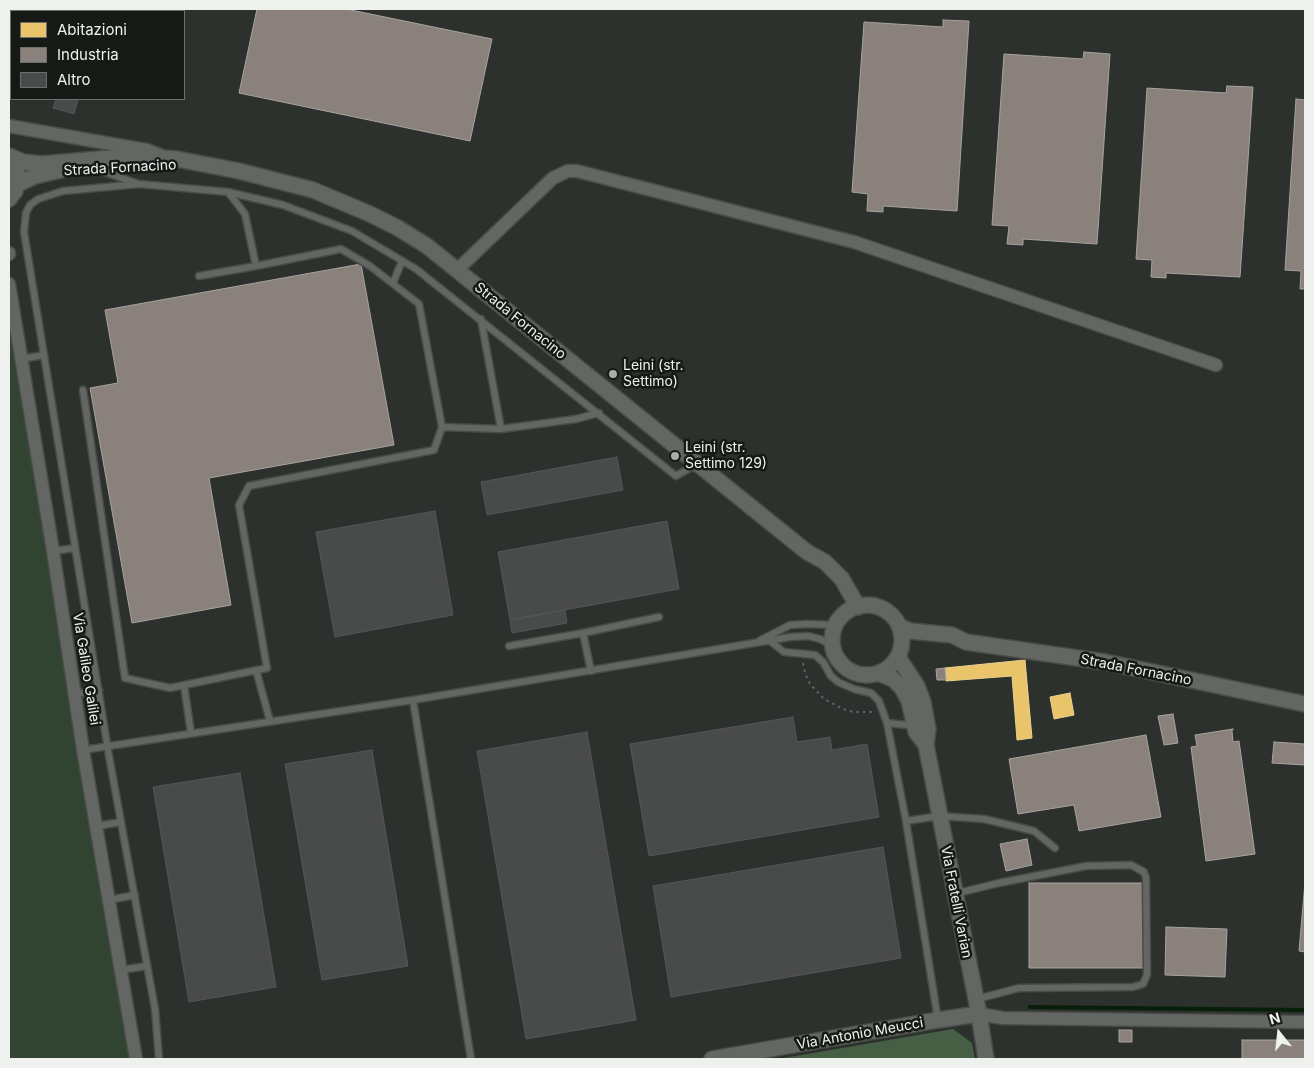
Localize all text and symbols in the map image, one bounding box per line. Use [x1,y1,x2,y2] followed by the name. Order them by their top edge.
[10,10,185,100] legend
[57,20,127,39] text: Abitazioni
[57,45,119,64] text: Industria
[57,70,91,89] text: Altro
[63,157,177,179] street label: Strada Fornacino
[471,279,569,363] street label: Strada Fornacino
[623,358,684,391] place label: Leini (str. Settimo)
[607,368,619,380] marker: Leini (str. Settimo)
[685,440,767,472] place label: Leini (str. Settimo 129)
[669,450,681,462] marker: Leini (str. Settimo 129)
[69,611,103,727] street label: Via Galileo Galilei
[1079,651,1193,689] street label: Strada Fornacino
[937,844,975,960] street label: Via Fratelli Varian
[1254,1008,1304,1058] north arrow
[1267,1008,1282,1028] text: N
[795,1015,925,1053] street label: Via Antonio Meucci

